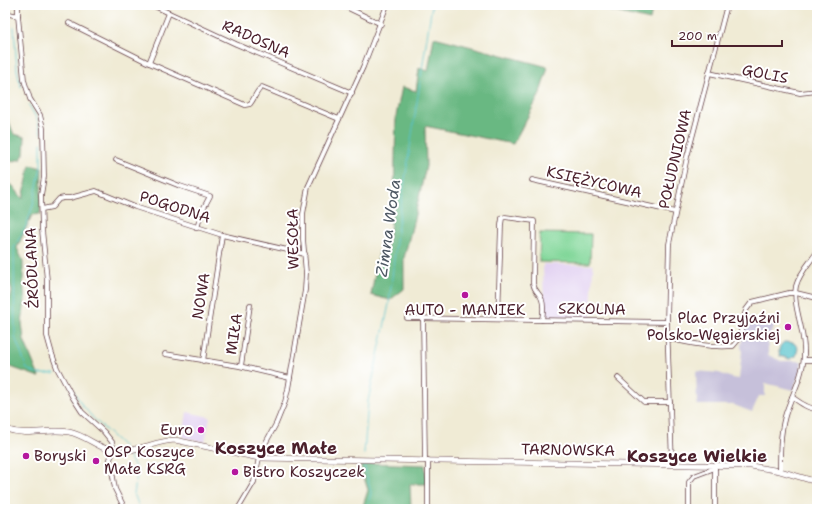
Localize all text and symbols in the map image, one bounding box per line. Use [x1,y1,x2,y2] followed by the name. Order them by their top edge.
[219,15,293,63] street label: RADOSNA
[672,22,782,48] scale bar
[678,28,717,44] text: 200 m
[740,60,790,88] street label: GOLIS
[654,107,696,211] street label: POŁUDNIOWA
[544,161,644,203] street label: KSIĘŻYCOWA
[371,178,405,278] water label: Zimna Woda
[137,186,213,228] street label: POGODNA
[282,208,304,270] street label: WESOŁA
[20,227,43,309] street label: ŹRÓDLANA
[187,271,215,321] street label: NOWA
[460,290,470,300] marker: AUTO - MANIEK
[558,298,626,320] street label: SZKOLNA
[405,300,526,320] place label: AUTO - MANIEK
[647,308,780,345] place label: Plac Przyjaźni Polsko-Węgierskiej
[221,312,247,356] street label: MIŁA
[783,322,793,332] marker: Plac Przyjaźni Polsko-Węgierskiej
[160,420,193,440] place label: Euro
[196,425,206,435] marker: Euro
[215,437,337,459] district label: Koszyce Małe
[521,439,615,461] street label: TARNOWSKA
[104,442,195,479] place label: OSP Koszyce Małe KSRG
[627,445,767,467] district label: Koszyce Wielkie
[34,446,87,466] place label: Boryski
[21,451,31,461] marker: Boryski
[91,456,101,466] marker: OSP Koszyce Małe KSRG
[243,462,365,482] place label: Bistro Koszyczek
[230,467,240,477] marker: Bistro Koszyczek

